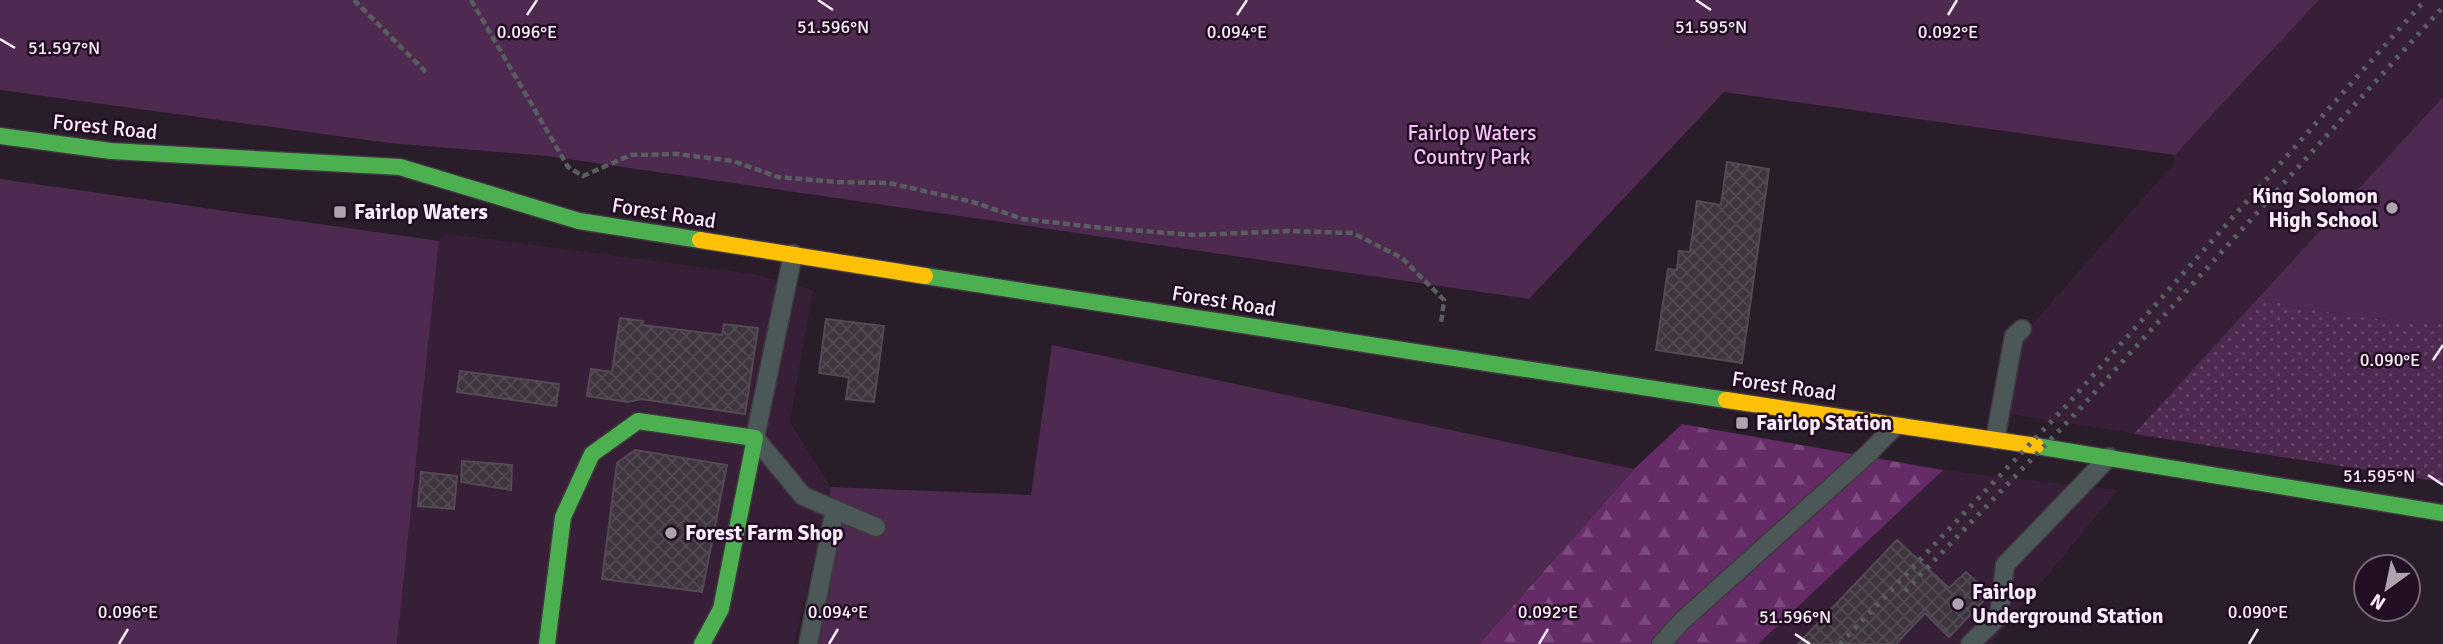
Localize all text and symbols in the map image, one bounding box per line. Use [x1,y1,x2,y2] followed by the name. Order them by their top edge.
[797,16,869,38] text: 51.596°N
[1675,16,1747,38] text: 51.595°N
[497,21,557,43] text: 0.096°E
[1207,21,1267,43] text: 0.094°E
[1918,21,1978,43] text: 0.092°E
[28,37,100,59] text: 51.597°N
[51,109,159,145] street label: Forest Road
[1407,120,1537,170] park label: Fairlop Waters Country Park
[2252,183,2378,233] place label: King Solomon High School
[610,192,718,234] street label: Forest Road
[354,199,488,225] place label: Fairlop Waters
[2384,200,2400,216] marker: King Solomon High School
[332,204,348,220] marker: Fairlop Waters
[1170,280,1278,322] street label: Forest Road
[2360,349,2420,371] text: 0.090°E
[1730,366,1838,406] street label: Forest Road
[1756,410,1892,436] place label: Fairlop Station
[1734,415,1750,431] marker: Fairlop Station
[2343,465,2415,487] text: 51.595°N
[685,520,843,546] place label: Forest Farm Shop
[663,525,679,541] marker: Forest Farm Shop
[2352,553,2422,623] north arrow
[1972,579,2163,629] place label: Fairlop Underground Station
[2366,588,2390,615] text: N
[1950,596,1966,612] marker: Fairlop Underground Station
[98,601,158,623] text: 0.096°E
[808,601,868,623] text: 0.094°E
[1518,601,1578,623] text: 0.092°E
[2228,601,2288,623] text: 0.090°E
[1759,606,1831,628] text: 51.596°N

